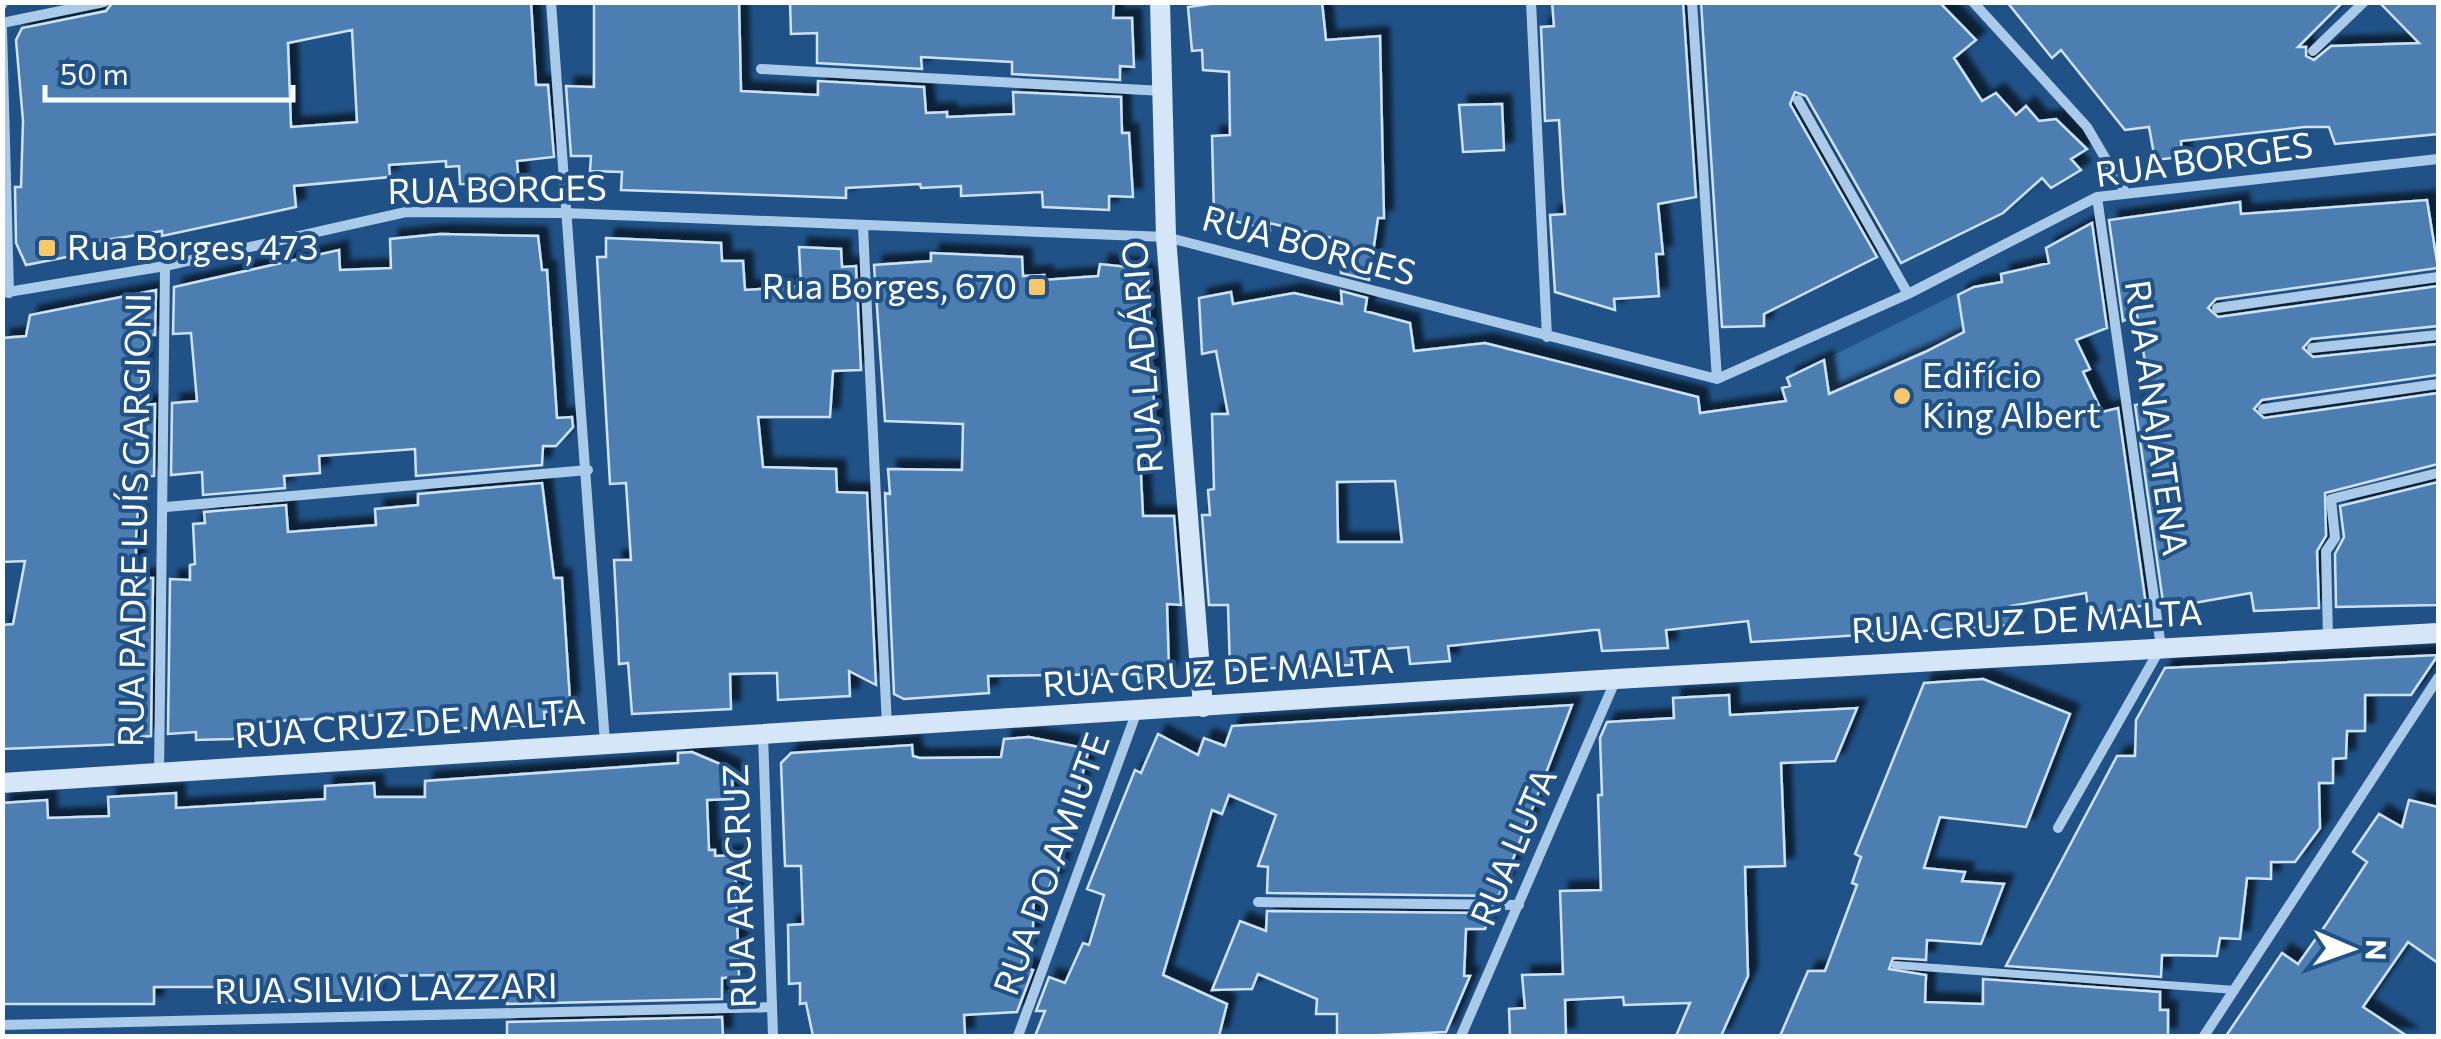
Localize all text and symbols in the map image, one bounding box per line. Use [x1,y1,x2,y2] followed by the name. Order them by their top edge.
[45,40,292,102] scale bar
[60,54,129,91] text: 50 m
[2092,121,2315,194] street label: RUA BORGES
[387,164,607,211] street label: RUA BORGES
[1198,194,1421,293] street label: RUA BORGES
[67,224,319,267] place label: Rua Borges, 473
[36,237,58,259] marker: Rua Borges, 473
[1111,239,1170,475] street label: RUA LADÁRIO
[762,263,1017,306] place label: Rua Borges, 670
[1026,276,1048,298] marker: Rua Borges, 670
[2118,277,2199,558] street label: RUA ANAJATENA
[107,292,158,747] street label: RUA PADRE LUÍS GARGIONI
[1922,352,2101,435] place label: Edifício King Albert
[1891,385,1913,407] marker: Edifício King Albert
[1850,589,2204,650] street label: RUA CRUZ DE MALTA
[1041,637,1395,704] street label: RUA CRUZ DE MALTA
[233,688,587,755] street label: RUA CRUZ DE MALTA
[982,726,1117,1000] street label: RUA DO AMIUTE
[1459,761,1564,931] street label: RUA LUTA
[712,763,763,1009] street label: RUA ARACRUZ
[2301,899,2401,999] north arrow
[2360,939,2394,961] text: N
[214,962,558,1011] street label: RUA SILVIO LAZZARI

